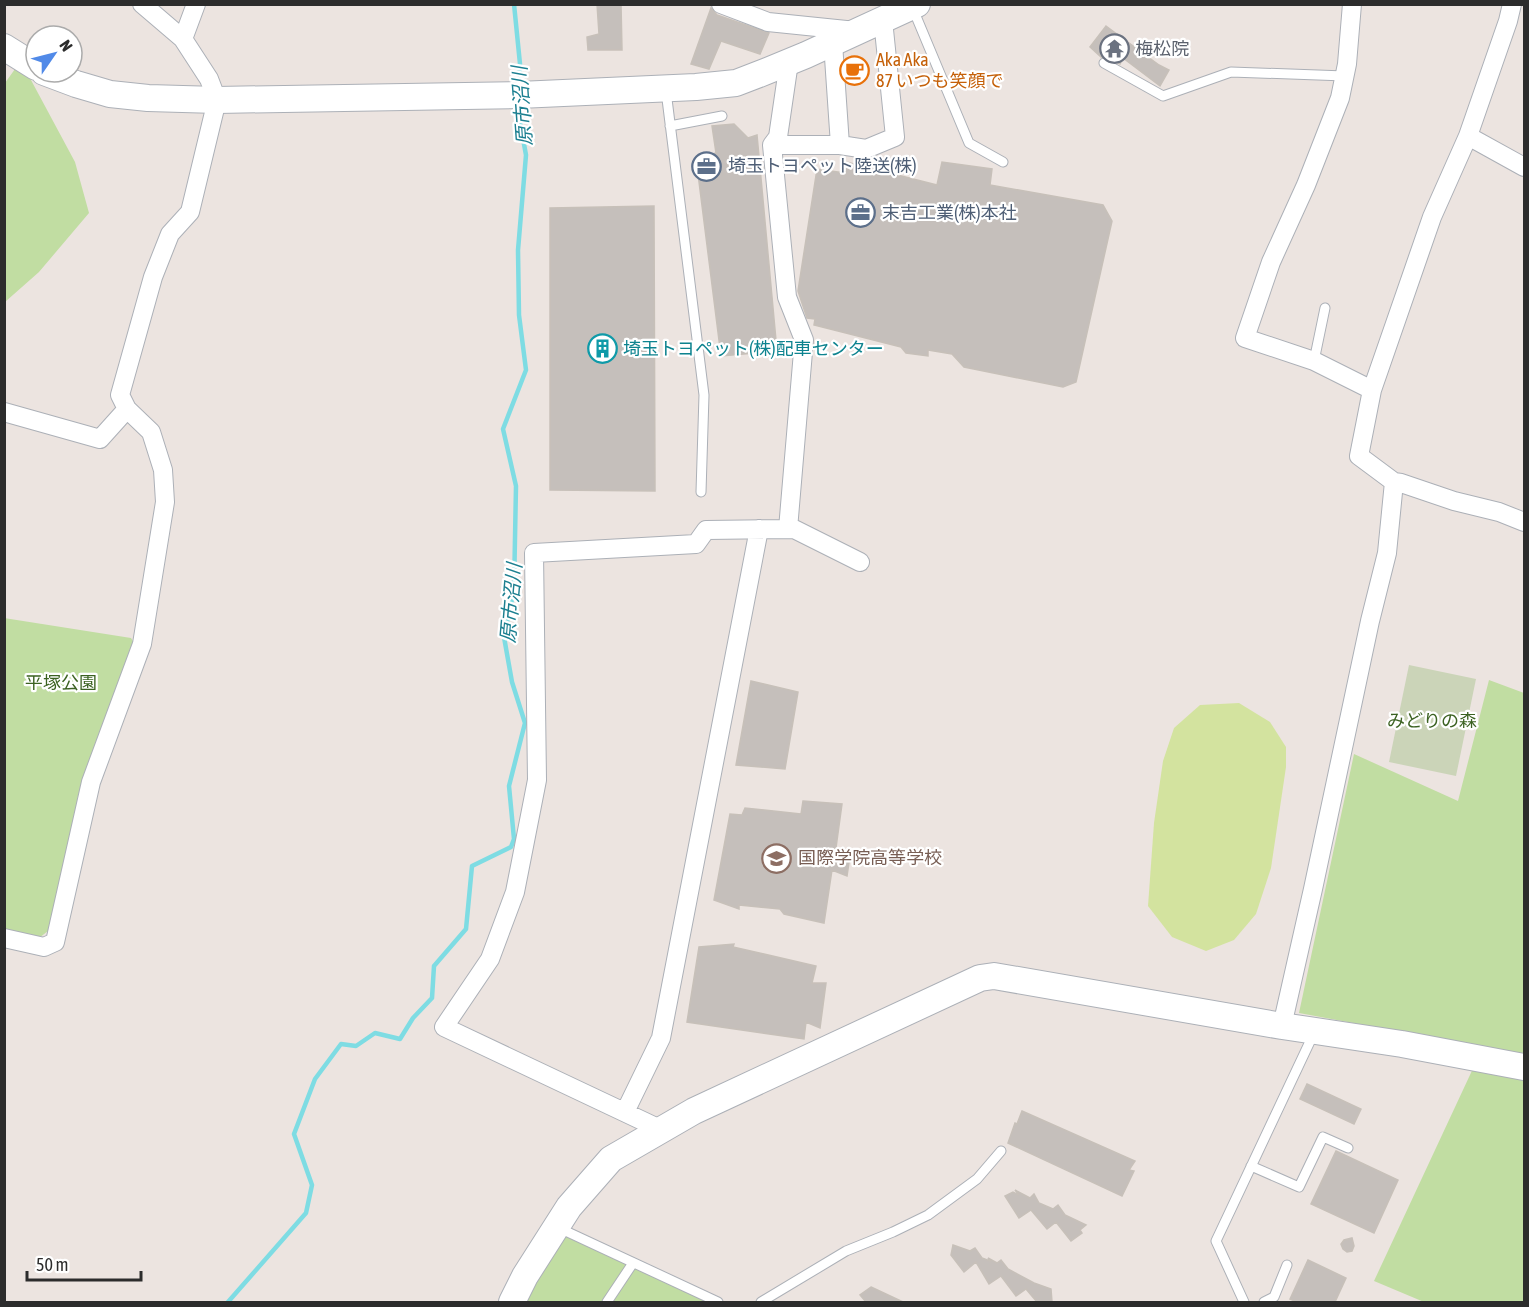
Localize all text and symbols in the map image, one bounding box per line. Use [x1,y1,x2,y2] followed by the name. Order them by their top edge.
[24,24,84,84] north arrow
[1098,33,1130,65] temple icon: 梅松院
[56,36,76,54] text: N
[1135,38,1189,59] place label: 梅松院
[876,49,1003,91] place label: Aka Aka 87 いつも笑顔で
[839,54,871,86] cafe icon: Aka Aka 87 いつも笑顔で
[507,63,536,147] water label: 原市沼川
[691,150,723,182] office icon: 埼玉トヨペット陸送(株)
[728,155,917,176] place label: 埼玉トヨペット陸送(株)
[845,197,877,229] office icon: 末吉工業(株)本社
[882,202,1017,223] place label: 末吉工業(株)本社
[586,333,618,365] building icon: 埼玉トヨペット(株)配車センター
[623,338,884,359] place label: 埼玉トヨペット(株)配車センター
[496,560,526,644] water label: 原市沼川
[25,672,97,693] park label: 平塚公園
[1387,710,1477,731] park label: みどりの森
[761,842,793,874] school or university icon: 国際学院高等学校
[798,847,942,868] place label: 国際学院高等学校
[27,1244,141,1282] scale bar
[36,1254,68,1275] text: 50 m

